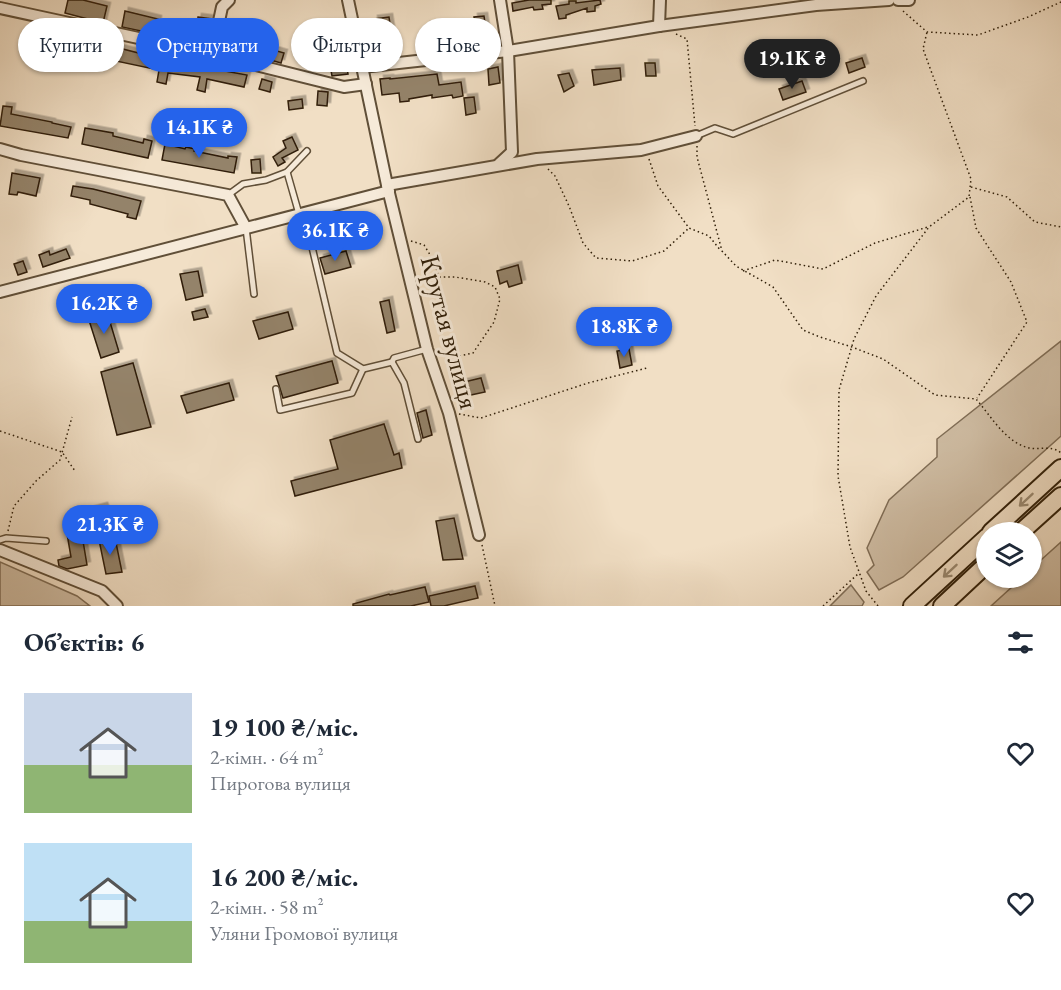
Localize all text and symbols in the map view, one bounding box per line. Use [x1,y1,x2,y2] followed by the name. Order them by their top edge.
[18,18,124,72] chip: Купити
[136,18,279,72] chip: Орендувати
[291,18,403,72] chip: Фільтри
[415,18,501,72] chip: Нове
[737,39,847,90] pin: 19.1K ₴
[758,45,826,71] text: 19.1K ₴
[144,108,254,159] pin: 14.1K ₴
[165,114,233,140] text: 14.1K ₴
[280,211,390,262] pin: 36.1K ₴
[301,217,369,243] text: 36.1K ₴
[413,251,487,413] street label: Крутая вулиця
[49,284,159,335] pin: 16.2K ₴
[70,290,138,316] text: 16.2K ₴
[569,307,679,358] pin: 18.8K ₴
[590,313,658,339] text: 18.8K ₴
[1019,493,1034,507] one-way arrow
[55,505,165,556] pin: 21.3K ₴
[76,511,144,537] text: 21.3K ₴
[976,522,1042,588] map controls
[976,522,1042,588] button: layers
[942,564,957,578] one-way arrow
[24,625,144,659] text: Об’єктів: 6
[1004,626,1037,659] icon: filters
[210,710,358,744] text: 19 100 ₴/міс.
[72,717,144,789] icon: home
[1004,737,1037,770] icon: heart
[210,744,324,770] text: 2-кімн. · 64 m²
[210,770,351,796] text: Пирогова вулиця
[210,860,358,894] text: 16 200 ₴/міс.
[72,867,144,939] icon: home
[1004,887,1037,920] icon: heart
[210,894,324,920] text: 2-кімн. · 58 m²
[210,920,398,946] text: Уляни Громової вулиця

